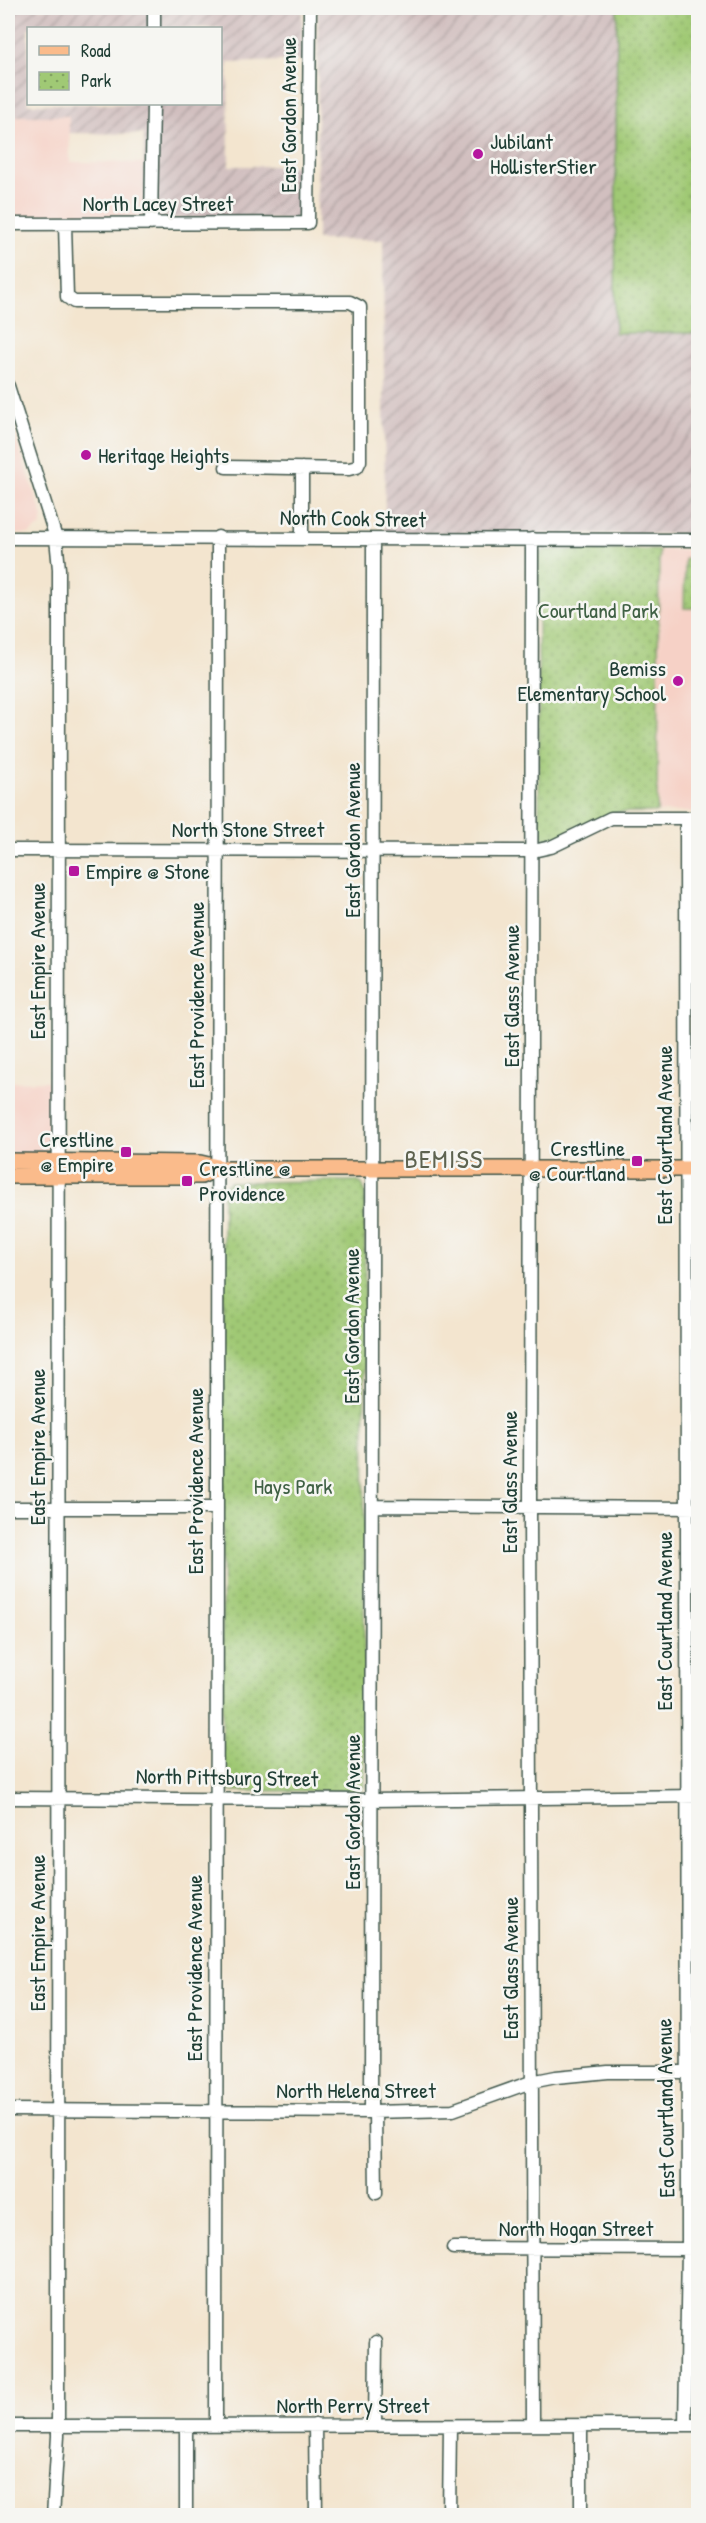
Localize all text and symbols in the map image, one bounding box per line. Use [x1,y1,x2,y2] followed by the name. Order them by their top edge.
[27,27,222,105] legend
[273,37,303,193] street label: East Gordon Avenue
[81,38,111,63] text: Road
[81,68,112,93] text: Park
[490,126,597,181] place label: Jubilant HollisterStier
[471,147,485,161] marker: Jubilant HollisterStier
[83,188,234,218] street label: North Lacey Street
[98,440,229,470] place label: Heritage Heights
[79,448,93,462] marker: Heritage Heights
[280,502,427,534] street label: North Cook Street
[538,595,658,625] park label: Courtland Park
[518,653,666,708] place label: Bemiss Elementary School
[671,674,685,688] marker: Bemiss Elementary School
[337,762,367,918] street label: East Gordon Avenue
[172,814,325,844] street label: North Stone Street
[86,856,210,886] place label: Empire @ Stone
[67,864,81,878] marker: Empire @ Stone
[22,882,52,1039] street label: East Empire Avenue
[181,902,211,1088] street label: East Providence Avenue
[496,925,526,1067] street label: East Glass Avenue
[649,1045,679,1225] street label: East Courtland Avenue
[39,1124,114,1179] place label: Crestline @ Empire
[529,1133,625,1188] place label: Crestline @ Courtland
[404,1141,484,1176] district label: BEMISS
[119,1145,133,1159] marker: Crestline @ Empire
[199,1153,291,1208] place label: Crestline @ Providence
[630,1154,644,1168] marker: Crestline @ Courtland
[180,1174,194,1188] marker: Crestline @ Providence
[336,1248,366,1404] street label: East Gordon Avenue
[22,1368,52,1525] street label: East Empire Avenue
[180,1388,210,1574] street label: East Providence Avenue
[494,1411,524,1553] street label: East Glass Avenue
[254,1471,332,1501] park label: Hays Park
[649,1531,679,1711] street label: East Courtland Avenue
[337,1734,367,1890] street label: East Gordon Avenue
[136,1760,319,1794] street label: North Pittsburg Street
[22,1854,52,2011] street label: East Empire Avenue
[179,1875,209,2061] street label: East Providence Avenue
[495,1897,525,2039] street label: East Glass Avenue
[648,2018,682,2198] street label: East Courtland Avenue
[276,2075,436,2105] street label: North Helena Street
[499,2213,654,2243] street label: North Hogan Street
[277,2390,430,2420] street label: North Perry Street

